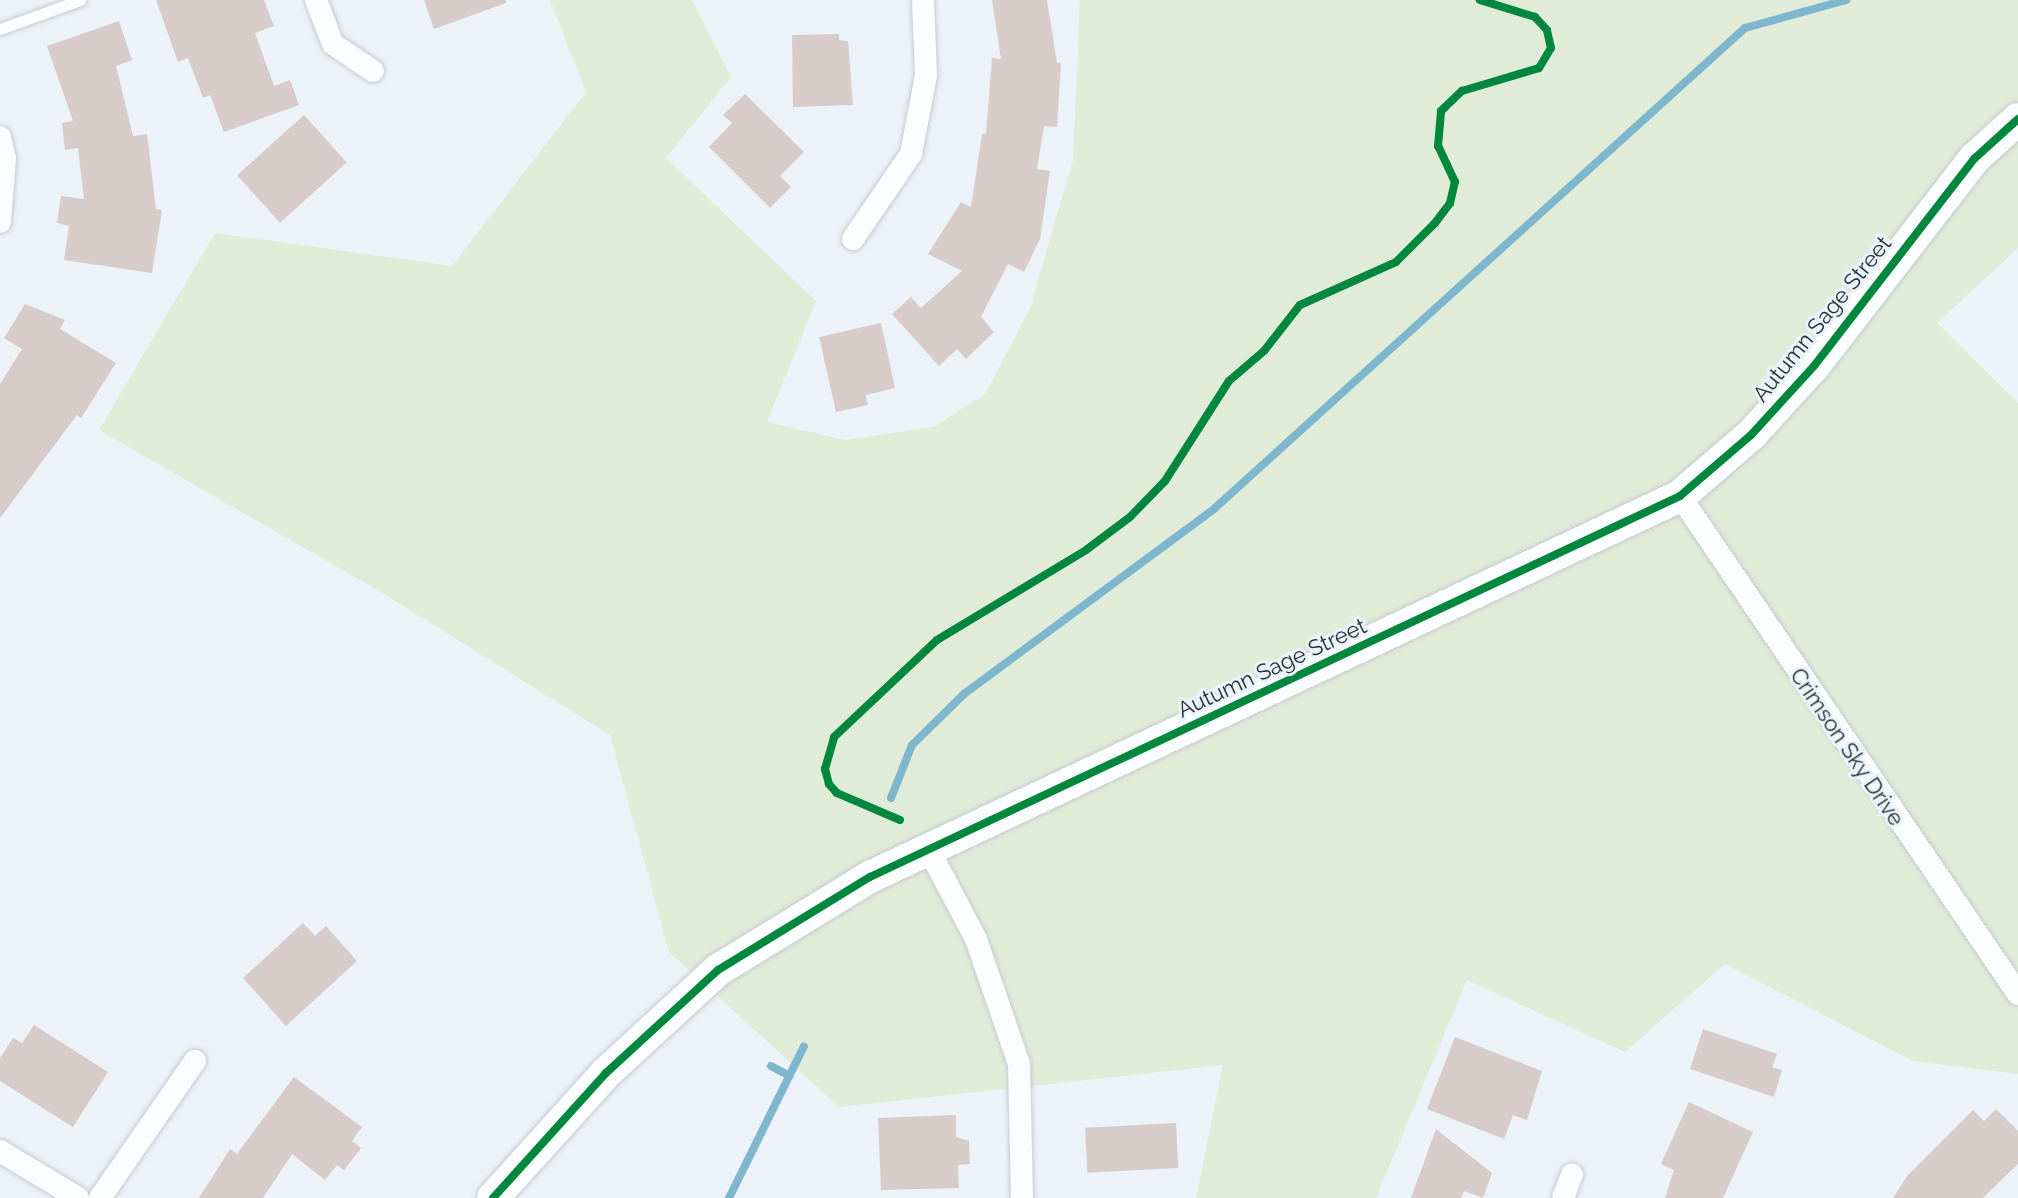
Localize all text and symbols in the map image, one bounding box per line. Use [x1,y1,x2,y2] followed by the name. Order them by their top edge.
[1747,231,1897,407] street label: Autumn Sage Street
[1173,613,1371,723] street label: Autumn Sage Street
[1784,663,1910,831] street label: Crimson Sky Drive

